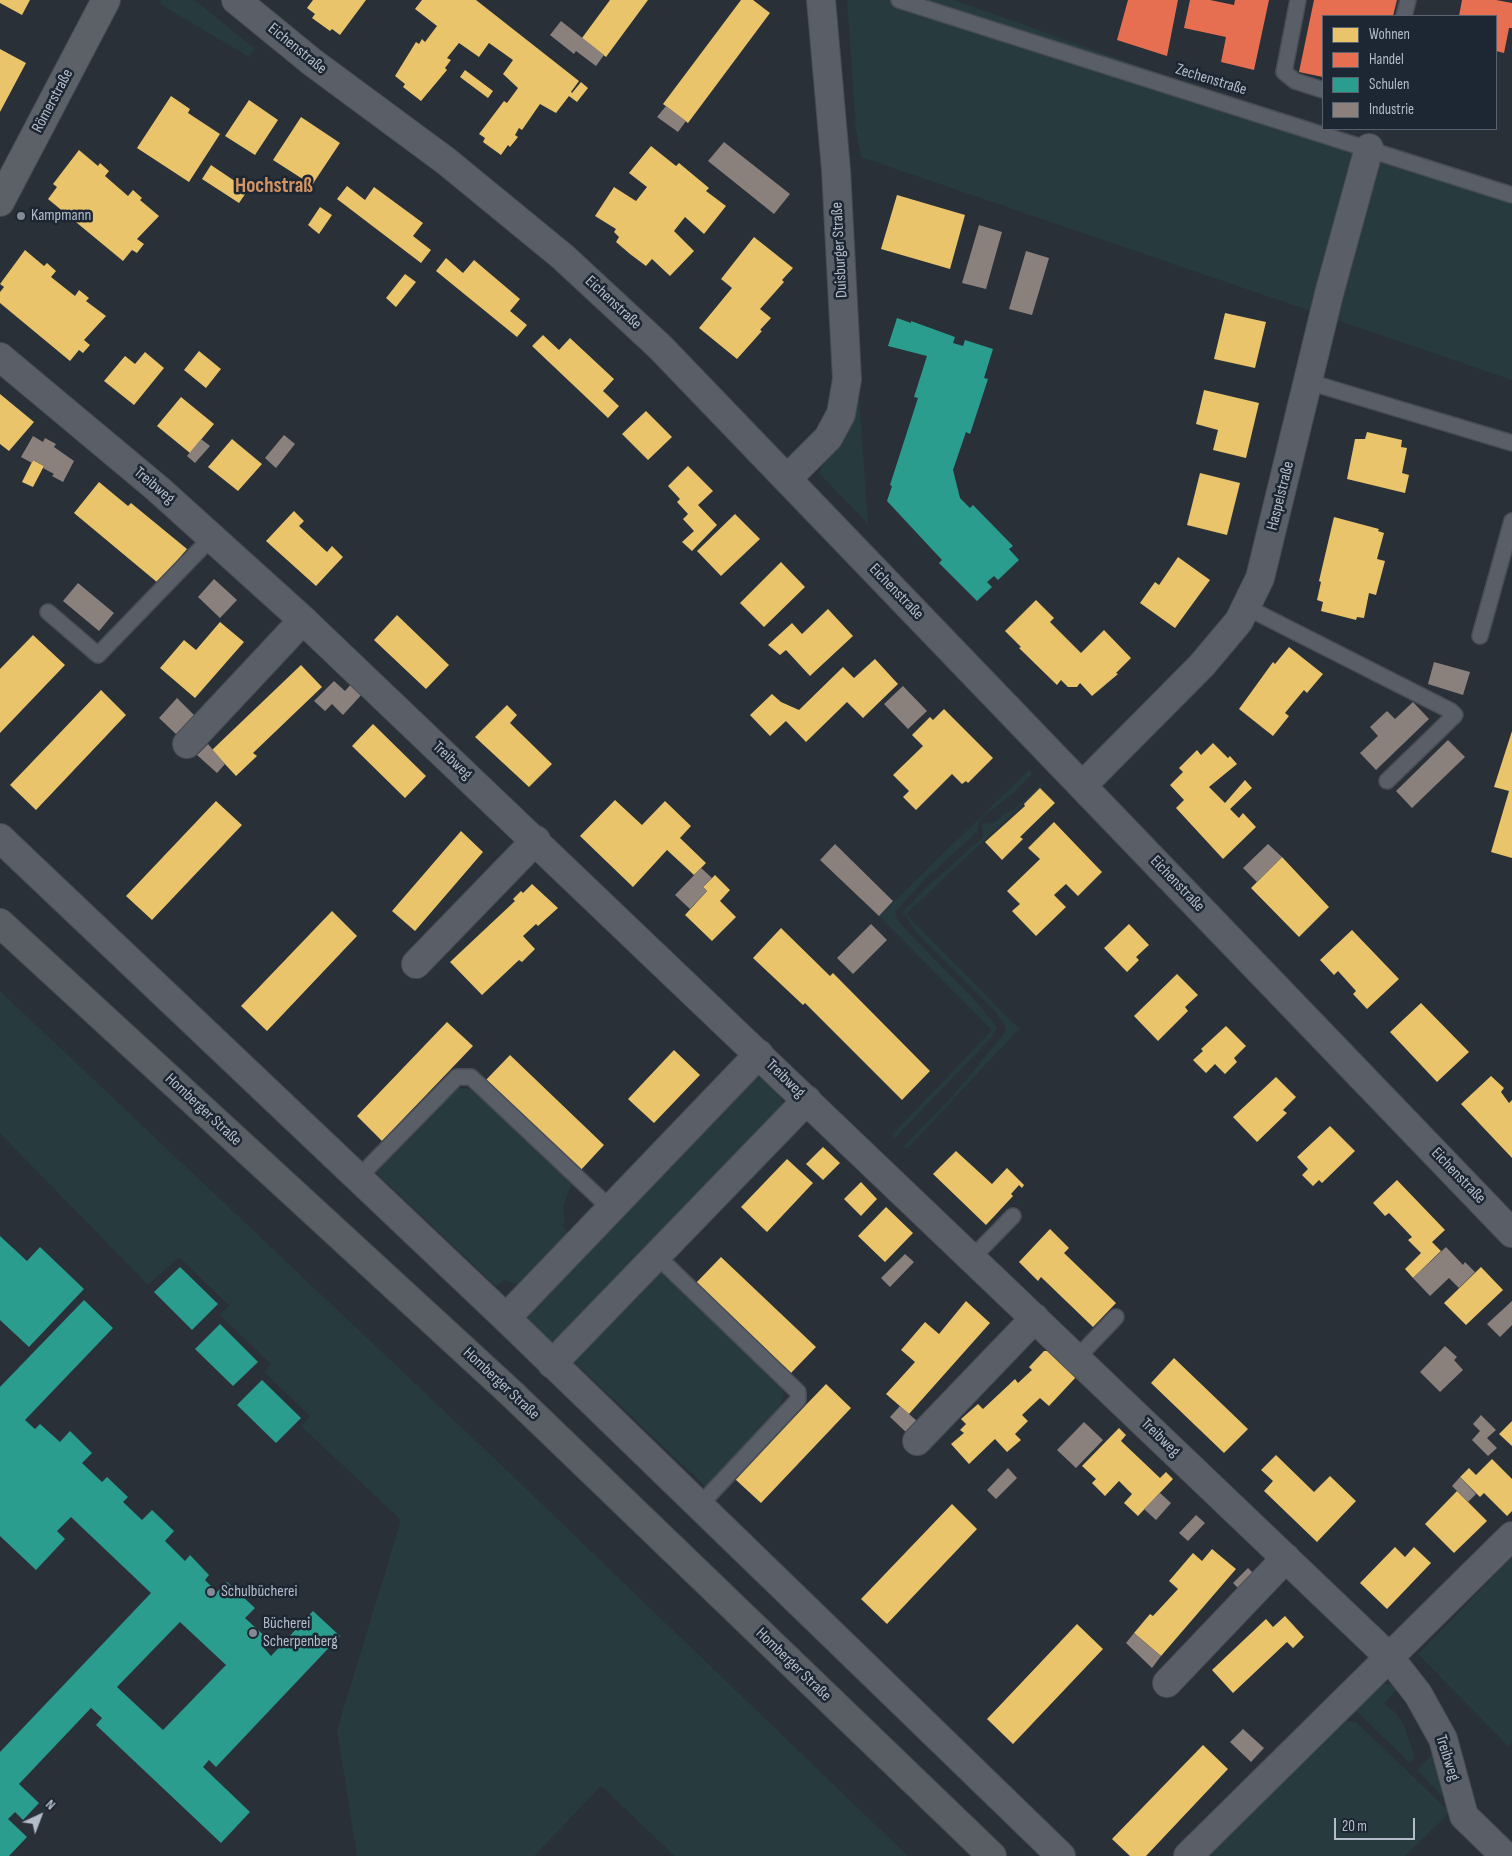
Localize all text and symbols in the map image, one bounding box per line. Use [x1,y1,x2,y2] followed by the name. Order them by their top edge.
[1322,15,1497,130] legend
[264,19,330,79] street label: Eichenstraße
[1369,25,1410,44] text: Wohnen
[1369,50,1404,69] text: Handel
[1173,60,1249,100] street label: Zechenstraße
[28,66,78,136] street label: Römerstraße
[1369,75,1409,94] text: Schulen
[1369,100,1414,119] text: Industrie
[235,174,313,200] district label: Hochstraß
[828,202,852,298] street label: Duisburger Straße
[31,206,91,226] place label: Kampmann
[15,210,27,222] marker: Kampmann
[581,272,645,334] street label: Eichenstraße
[1263,460,1299,532] street label: Haspelstraße
[130,463,178,509] street label: Treibweg
[865,560,927,624] street label: Eichenstraße
[428,738,476,784] street label: Treibweg
[1146,852,1208,916] street label: Eichenstraße
[761,1056,809,1102] street label: Treibweg
[161,1070,245,1150] street label: Homberger Straße
[1427,1144,1489,1208] street label: Eichenstraße
[459,1344,543,1424] street label: Homberger Straße
[1136,1415,1184,1461] street label: Treibweg
[221,1582,298,1602] place label: Schulbücherei
[205,1586,217,1598] marker: Schulbücherei
[263,1614,338,1652] place label: Bücherei Scherpenberg
[751,1624,835,1706] street label: Homberger Straße
[247,1627,259,1639] marker: Bücherei Scherpenberg
[1431,1733,1463,1783] street label: Treibweg
[15,1791,65,1841] north arrow
[42,1796,59,1813] text: N
[1337,1808,1418,1840] scale bar
[1342,1817,1367,1836] text: 20 m

